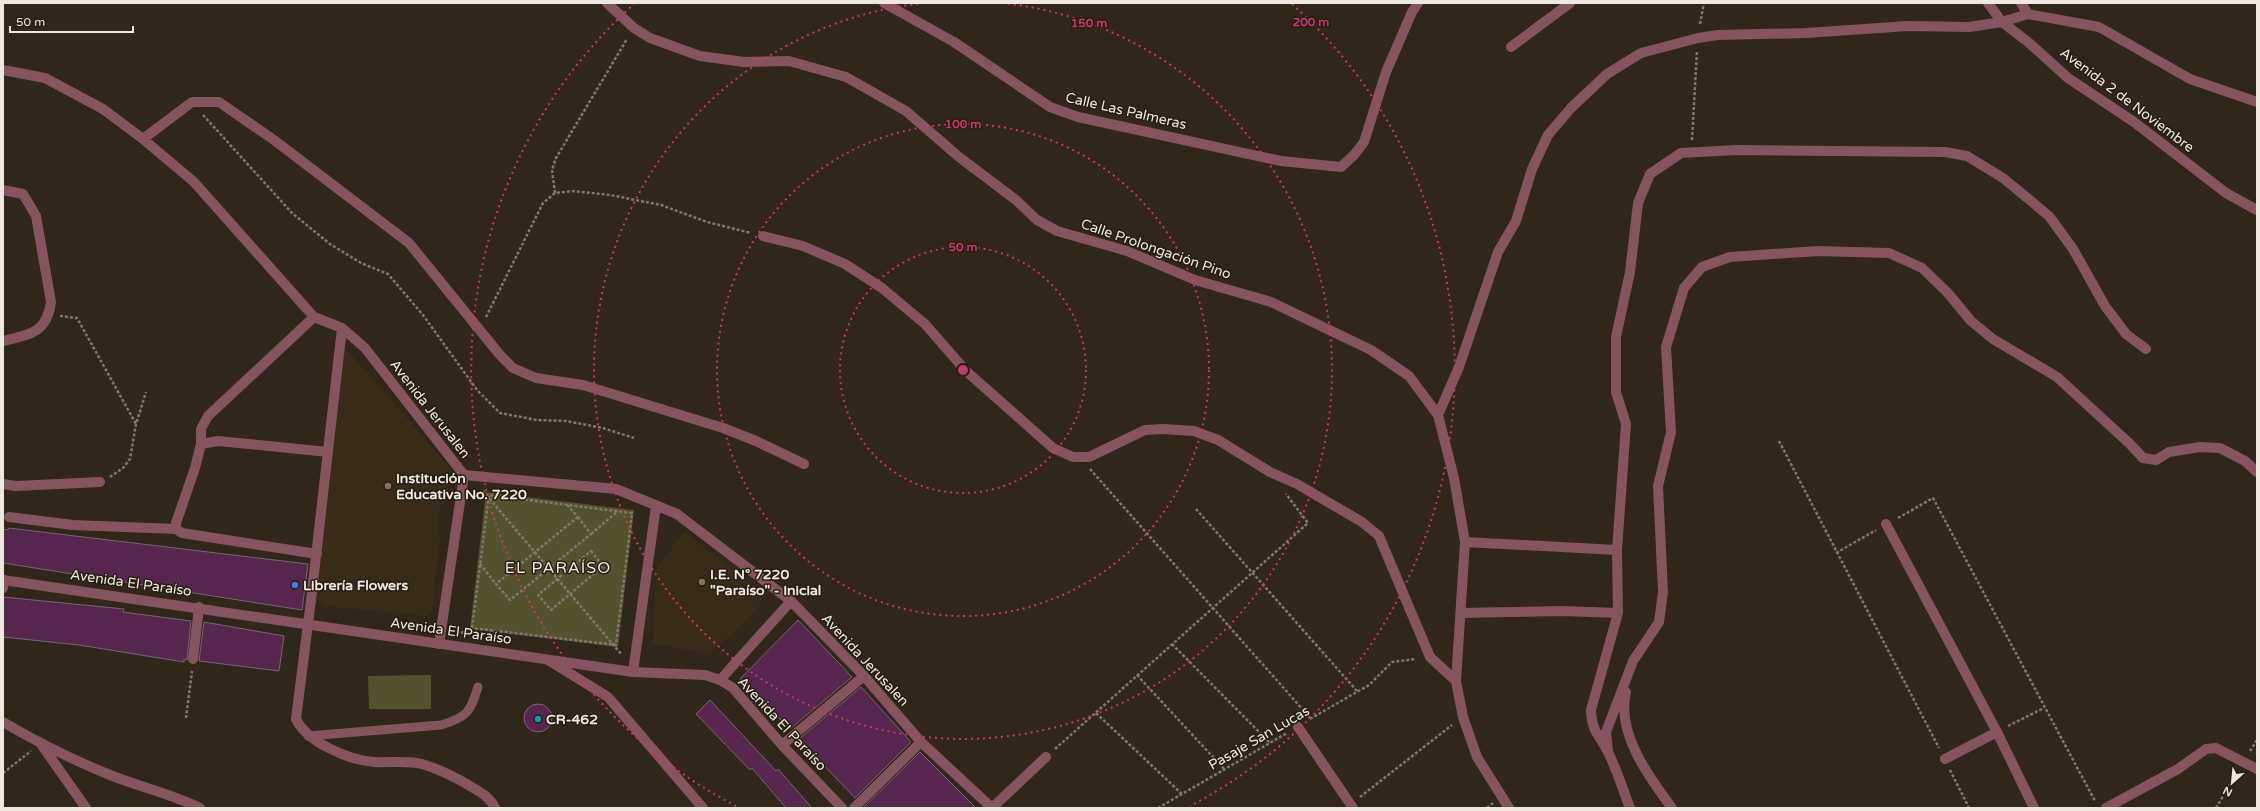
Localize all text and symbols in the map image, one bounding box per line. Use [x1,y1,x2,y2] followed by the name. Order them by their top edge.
[10,8,133,34] scale bar
[16,15,45,29] text: 50 m
[1293,15,1329,29] text: 200 m
[1071,16,1107,30] text: 150 m
[2057,44,2197,156] street label: Avenida 2 de Noviembre
[1064,89,1188,133] street label: Calle Las Palmeras
[945,117,981,131] text: 100 m
[1079,215,1233,283] street label: Calle Prolongación Pino
[948,240,978,254] text: 50 m
[386,356,474,462] street label: Avenida Jerusalen
[956,363,970,377] centre of rings
[396,470,527,503] place label: Institución Educativa No. 7220
[383,481,393,491] marker: Institución Educativa No. 7220
[505,558,611,578] district label: EL PARAÍSO
[69,566,193,600] street label: Avenida El Paraíso
[710,566,821,599] place label: I.E. N° 7220 "Paraíso" - Inicial
[303,577,408,594] place label: Librería Flowers
[697,577,707,587] marker: I.E. N° 7220 "Paraíso" - Inicial
[290,580,300,590] marker: Librería Flowers
[818,610,912,710] street label: Avenida Jerusalen
[389,614,513,648] street label: Avenida El Paraíso
[734,673,830,775] street label: Avenida El Paraíso
[1205,702,1313,774] street label: Pasaje San Lucas
[546,711,598,728] place label: CR-462
[533,714,543,724] marker: CR-462
[2212,763,2252,803] north arrow
[2221,784,2235,799] text: N

